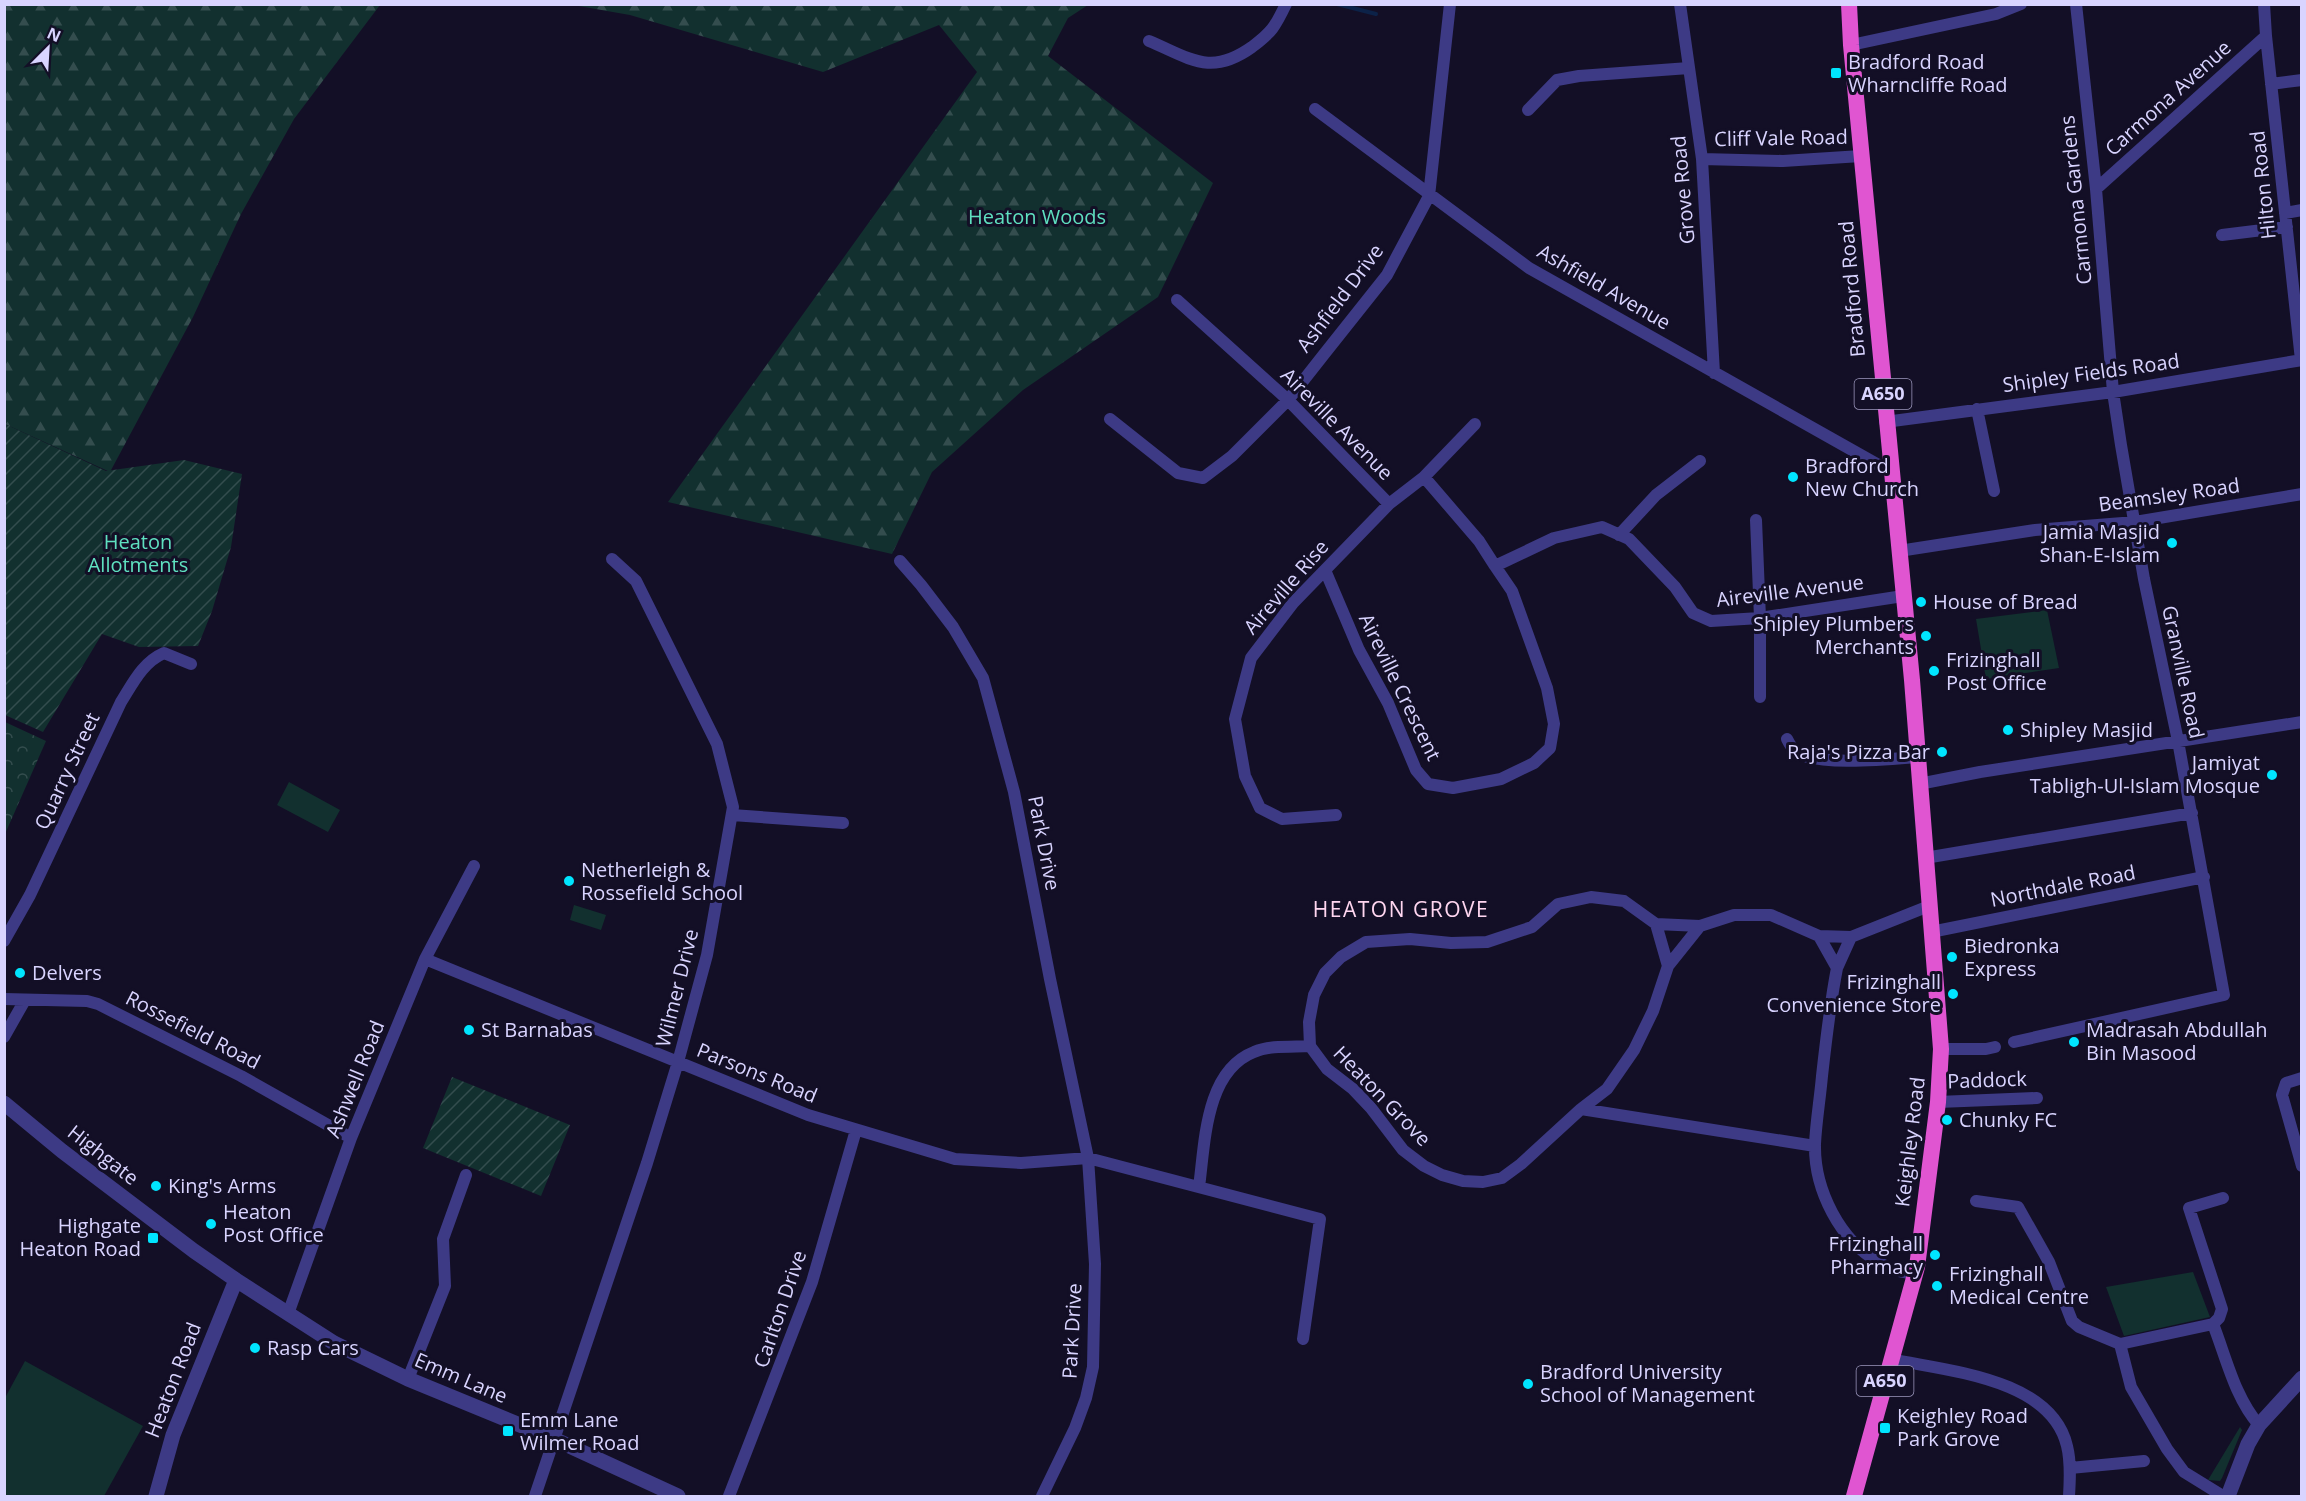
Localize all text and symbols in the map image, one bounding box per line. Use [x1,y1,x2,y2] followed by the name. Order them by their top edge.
[18,18,78,78] north arrow
[44,22,65,47] text: N
[2099,34,2236,161] street label: Carmona Avenue
[1848,48,2008,98] place label: Bradford Road Wharncliffe Road
[1829,66,1843,80] marker: Bradford Road Wharncliffe Road
[2053,114,2098,286] street label: Carmona Gardens
[1714,123,1848,152] street label: Cliff Vale Road
[2243,129,2282,241] street label: Hilton Road
[1664,135,1701,245] street label: Grove Road
[968,203,1106,230] park label: Heaton Woods
[1832,220,1871,358] street label: Bradford Road
[1533,237,1676,336] street label: Ashfield Avenue
[1290,238,1389,357] street label: Ashfield Drive
[2001,347,2181,398] street label: Shipley Fields Road
[1275,362,1399,486] street label: Aireville Avenue
[1854,379,1912,409] road number: A650
[1805,452,1919,502] place label: Bradford New Church
[1786,470,1800,484] marker: Bradford New Church
[2096,471,2241,518] street label: Beamsley Road
[2040,518,2160,568] place label: Jamia Masjid Shan-E-Islam
[88,528,188,578] park label: Heaton Allotments
[1237,534,1334,640] street label: Aireville Rise
[2165,536,2179,550] marker: Jamia Masjid Shan-E-Islam
[1715,568,1865,613] street label: Aireville Avenue
[1933,588,2078,615] place label: House of Bread
[1914,595,1928,609] marker: House of Bread
[2156,603,2211,741] street label: Granville Road
[1353,609,1448,765] street label: Aireville Crescent
[1753,610,1914,660] place label: Shipley Plumbers Merchants
[1919,629,1933,643] marker: Shipley Plumbers Merchants
[1946,646,2047,696] place label: Frizinghall Post Office
[1927,664,1941,678] marker: Frizinghall Post Office
[28,708,105,834] street label: Quarry Street
[2020,716,2153,743] place label: Shipley Masjid
[2001,723,2015,737] marker: Shipley Masjid
[1787,738,1930,765] place label: Raja's Pizza Bar
[1935,745,1949,759] marker: Raja's Pizza Bar
[2030,749,2260,799] place label: Jamiyat Tabligh-Ul-Islam Mosque
[2265,768,2279,782] marker: Jamiyat Tabligh-Ul-Islam Mosque
[1022,793,1067,893] street label: Park Drive
[581,856,743,906] place label: Netherleigh & Rossefield School
[1988,858,2138,913] street label: Northdale Road
[562,874,576,888] marker: Netherleigh & Rossefield School
[1313,895,1489,923] district label: HEATON GROVE
[649,926,704,1050] street label: Wilmer Drive
[1964,932,2060,982] place label: Biedronka Express
[1945,950,1959,964] marker: Biedronka Express
[32,959,102,986] place label: Delvers
[13,966,27,980] marker: Delvers
[1767,968,1941,1018] place label: Frizinghall Convenience Store
[121,984,265,1075] street label: Rossefield Road
[1946,987,1960,1001] marker: Frizinghall Convenience Store
[319,1016,390,1141] street label: Ashwell Road
[481,1016,593,1043] place label: St Barnabas
[2086,1016,2268,1066] place label: Madrasah Abdullah Bin Masood
[462,1023,476,1037] marker: St Barnabas
[2067,1035,2081,1049] marker: Madrasah Abdullah Bin Masood
[693,1036,821,1109] street label: Parsons Road
[1328,1040,1437,1152] street label: Heaton Grove
[1947,1065,2028,1094] street label: Paddock
[1888,1075,1931,1209] street label: Keighley Road
[1959,1106,2057,1133] place label: Chunky FC
[1940,1113,1954,1127] marker: Chunky FC
[62,1118,144,1191] street label: Highgate
[168,1172,276,1199] place label: King's Arms
[149,1179,163,1193] marker: King's Arms
[223,1198,324,1248] place label: Heaton Post Office
[20,1212,141,1262] place label: Highgate Heaton Road
[204,1217,218,1231] marker: Heaton Post Office
[1828,1230,1924,1280] place label: Frizinghall Pharmacy
[146,1231,160,1245] marker: Highgate Heaton Road
[747,1247,812,1371] street label: Carlton Drive
[1928,1248,1942,1262] marker: Frizinghall Pharmacy
[1949,1260,2089,1310] place label: Frizinghall Medical Centre
[1930,1279,1944,1293] marker: Frizinghall Medical Centre
[1056,1282,1087,1380] street label: Park Drive
[138,1318,207,1441] street label: Heaton Road
[267,1334,359,1361] place label: Rasp Cars
[248,1341,262,1355] marker: Rasp Cars
[411,1346,512,1409] street label: Emm Lane
[1540,1358,1755,1408] place label: Bradford University School of Management
[1856,1366,1914,1396] road number: A650
[1521,1377,1535,1391] marker: Bradford University School of Management
[1897,1402,2028,1452] place label: Keighley Road Park Grove
[520,1406,639,1456] place label: Emm Lane Wilmer Road
[1878,1421,1892,1435] marker: Keighley Road Park Grove
[501,1424,515,1438] marker: Emm Lane Wilmer Road

